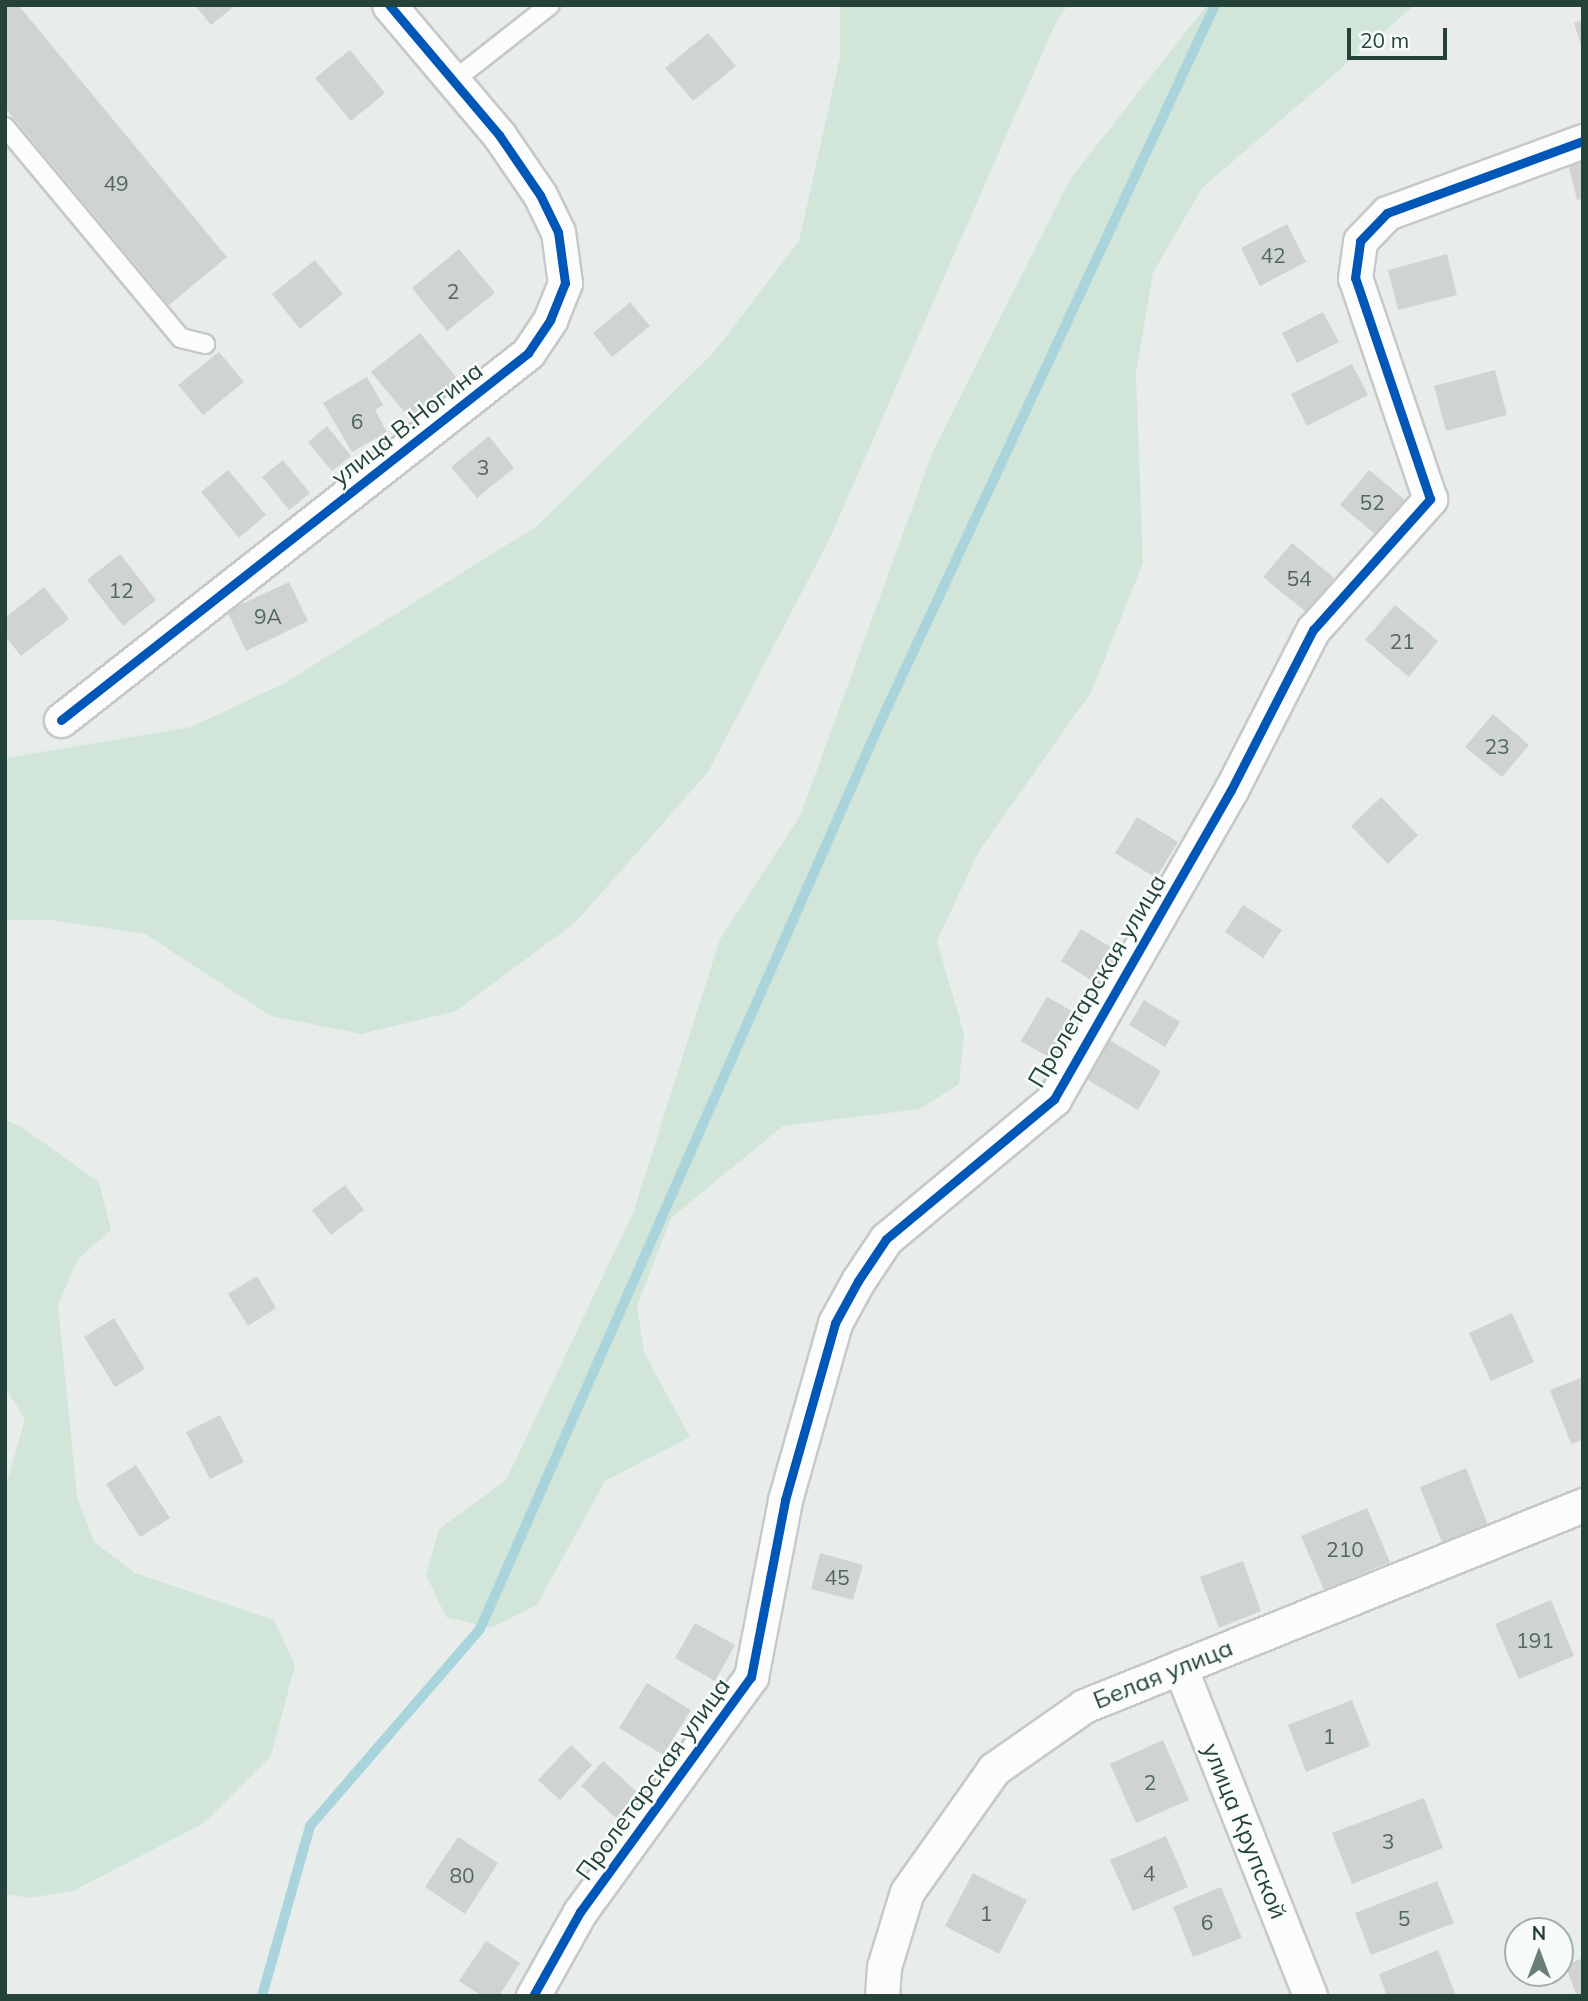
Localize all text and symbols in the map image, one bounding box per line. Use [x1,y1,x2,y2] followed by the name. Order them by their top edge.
[1350,14,1450,58] scale bar
[1360,27,1409,53] text: 20 m
[103,170,129,196] house number: 49
[1260,242,1286,268] house number: 42
[447,278,459,304] house number: 2
[326,356,488,492] street label: улица В.Ногина
[351,408,363,434] house number: 6
[477,454,489,480] house number: 3
[1359,489,1385,515] house number: 52
[1286,565,1312,591] house number: 54
[108,577,134,603] house number: 12
[254,603,282,629] house number: 9А
[1389,628,1415,654] house number: 21
[1484,733,1510,759] house number: 23
[1022,869,1172,1093] street label: Пролетарская улица
[1326,1536,1364,1562] house number: 210
[824,1564,850,1590] house number: 45
[1516,1627,1554,1653] house number: 191
[1089,1633,1237,1715] street label: Белая улица
[570,1672,736,1886] street label: Пролетарская улица
[1323,1723,1335,1749] house number: 1
[1197,1739,1293,1923] street label: улица Крупской
[1144,1769,1156,1795] house number: 2
[1382,1828,1394,1854] house number: 3
[1143,1860,1155,1886] house number: 4
[449,1862,475,1888] house number: 80
[980,1900,992,1926] house number: 1
[1398,1905,1410,1931] house number: 5
[1201,1909,1213,1935] house number: 6
[1504,1917,1574,1987] north arrow
[1532,1921,1546,1945] text: N

